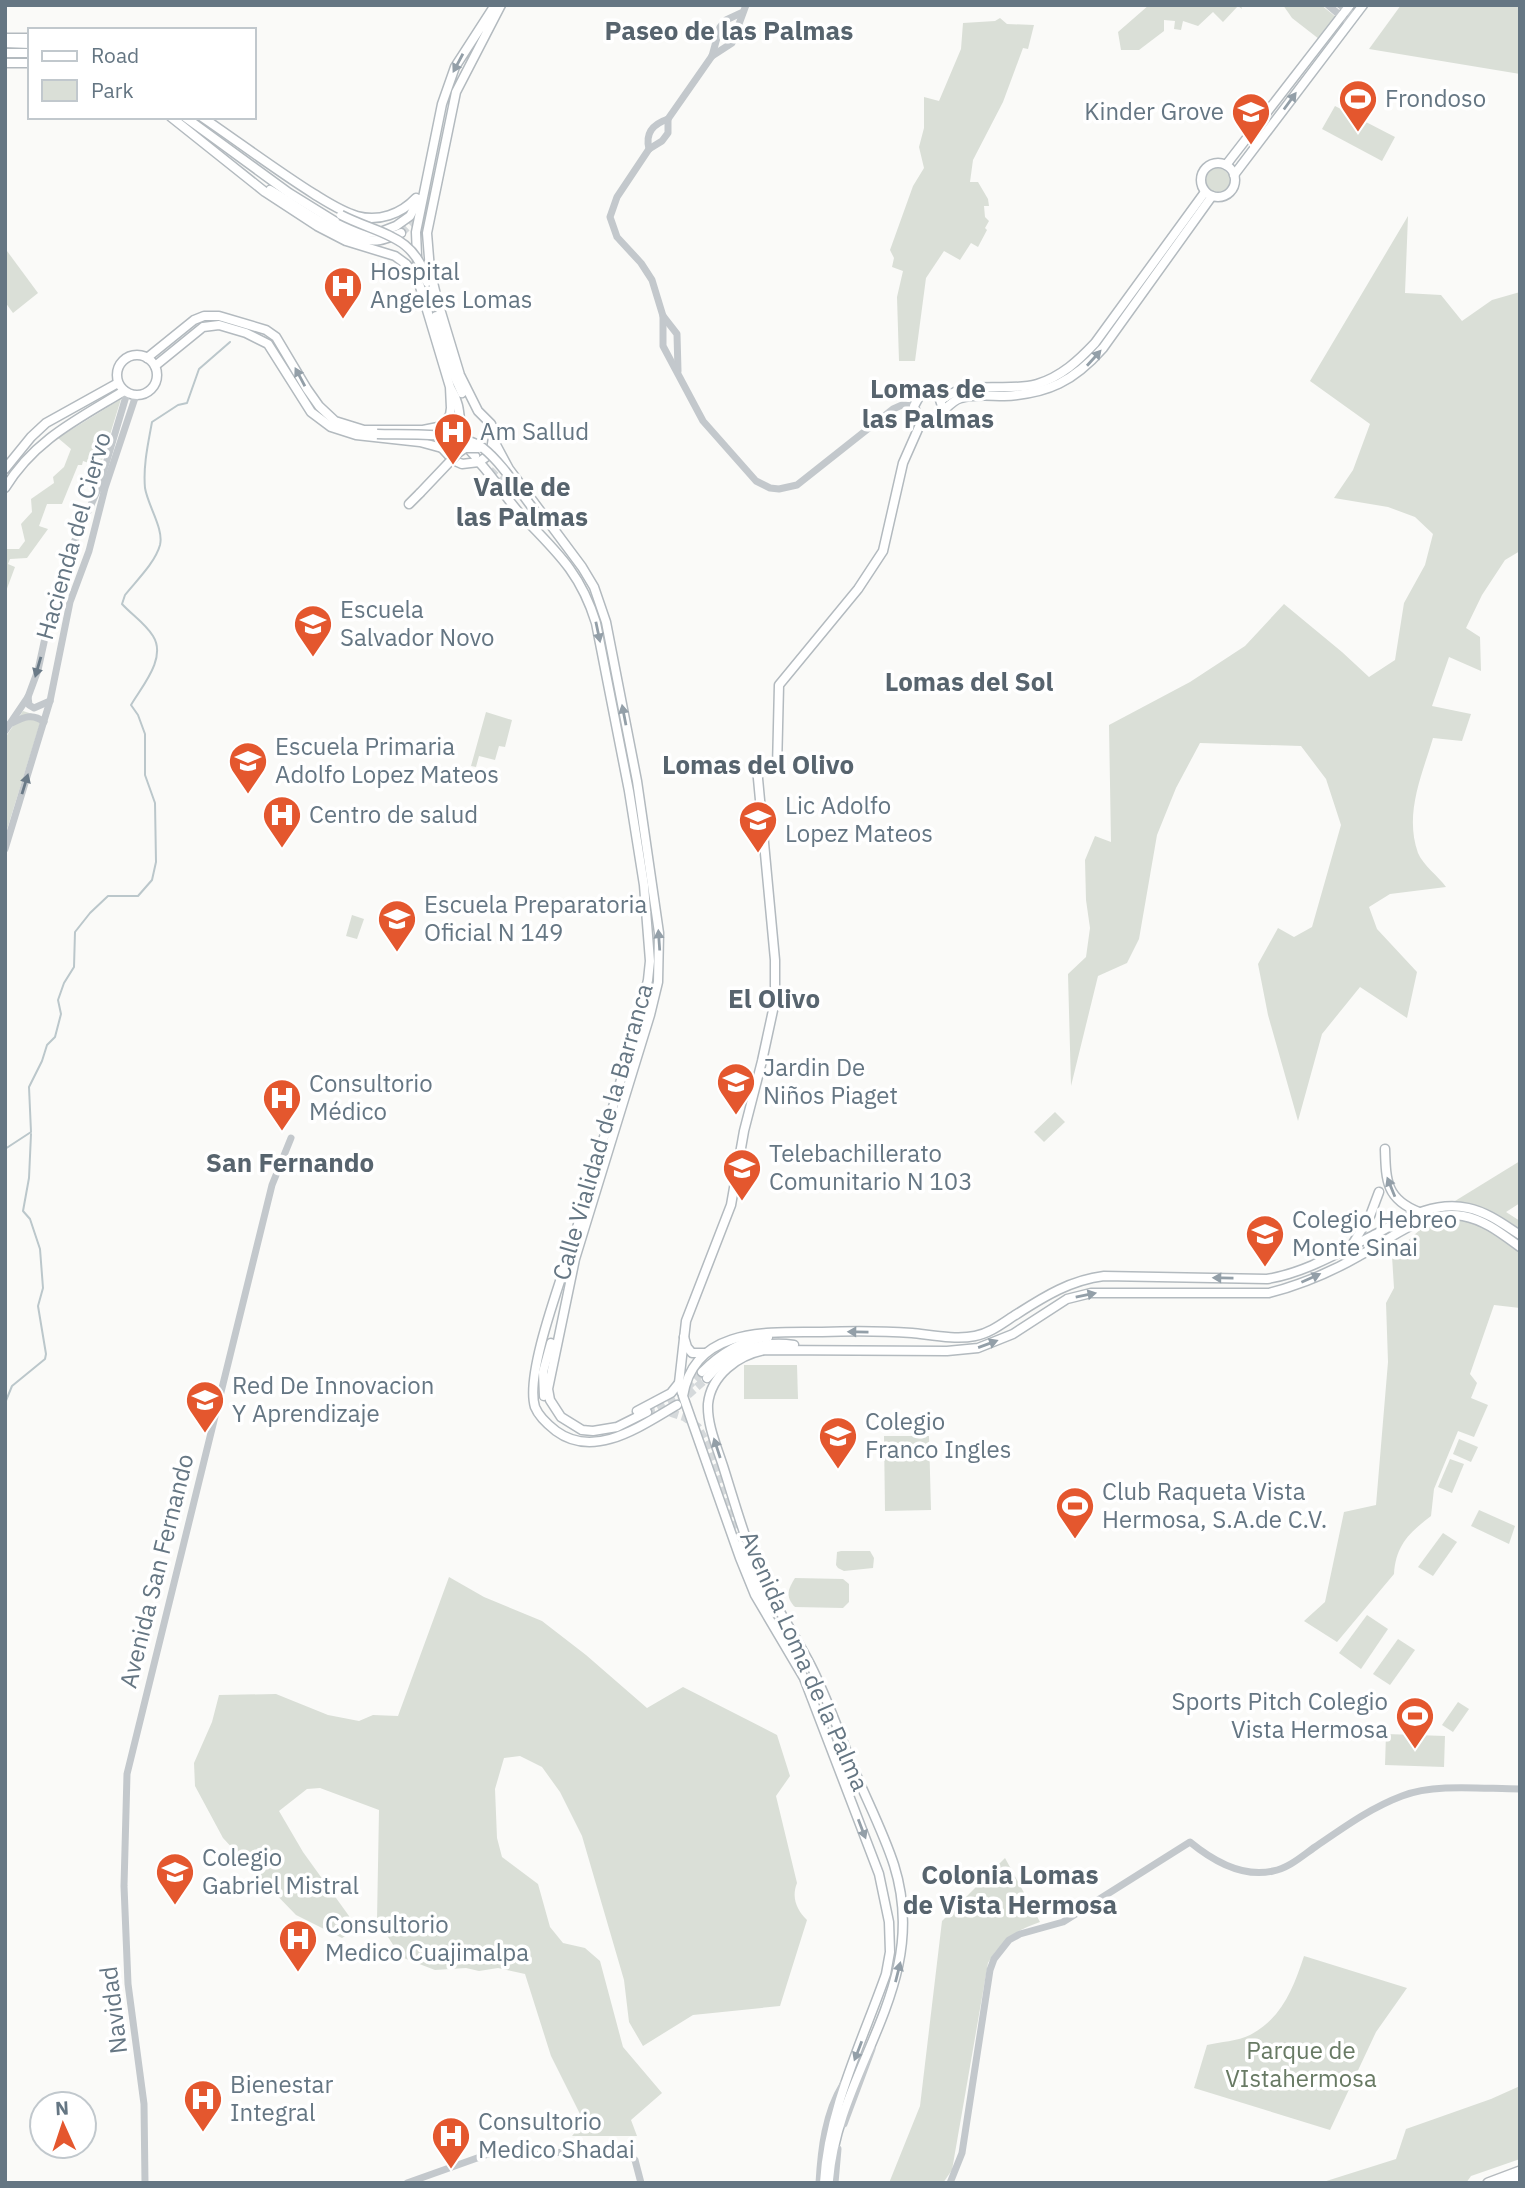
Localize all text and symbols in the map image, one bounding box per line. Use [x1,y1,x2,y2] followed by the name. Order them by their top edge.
[605,13,853,47] district label: Paseo de las Palmas
[28,28,256,119] legend
[91,41,139,69] text: Road
[453,53,464,73] one-way arrow
[91,76,134,104] text: Park
[1337,78,1379,133] sports icon: Frondoso
[1385,82,1486,114] place label: Frondoso
[1230,91,1272,146] school or university icon: Kinder Grove
[1283,92,1297,110] one-way arrow
[1084,95,1224,127] place label: Kinder Grove
[370,255,532,315] place label: Hospital Angeles Lomas
[322,265,364,320] hospital icon: Hospital Angeles Lomas
[1086,350,1102,367] one-way arrow
[294,367,306,387] one-way arrow
[862,371,994,435] district label: Lomas de las Palmas
[432,411,474,466] hospital icon: Am Sallud
[480,415,589,447] place label: Am Sallud
[28,428,118,643] street label: Hacienda del Ciervo
[456,469,588,533] district label: Valle de las Palmas
[340,593,495,653] place label: Escuela Salvador Novo
[292,603,334,658] school or university icon: Escuela Salvador Novo
[593,621,604,643] one-way arrow
[32,656,43,678] one-way arrow
[885,664,1053,698] district label: Lomas del Sol
[618,704,629,726] one-way arrow
[275,730,499,790] place label: Escuela Primaria Adolfo Lopez Mateos
[227,740,269,795] school or university icon: Escuela Primaria Adolfo Lopez Mateos
[662,747,854,781] district label: Lomas del Olivo
[21,773,31,794] one-way arrow
[785,789,933,849] place label: Lic Adolfo Lopez Mateos
[261,794,303,849] hospital icon: Centro de salud
[309,798,478,830] place label: Centro de salud
[737,799,779,854] school or university icon: Lic Adolfo Lopez Mateos
[424,888,648,948] place label: Escuela Preparatoria Oficial N 149
[376,898,418,953] school or university icon: Escuela Preparatoria Oficial N 149
[653,928,664,950] one-way arrow
[544,980,660,1284] street label: Calle Vialidad de la Barranca
[728,981,820,1015] district label: El Olivo
[763,1051,898,1111] place label: Jardin De Niños Piaget
[715,1061,757,1116] school or university icon: Jardin De Niños Piaget
[309,1067,433,1127] place label: Consultorio Médico
[261,1077,303,1132] hospital icon: Consultorio Médico
[769,1137,973,1197] place label: Telebachillerato Comunitario N 103
[206,1145,374,1179] district label: San Fernando
[721,1147,763,1202] school or university icon: Telebachillerato Comunitario N 103
[1385,1177,1396,1198] one-way arrow
[1292,1203,1457,1263] place label: Colegio Hebreo Monte Sinai
[1244,1213,1286,1268] school or university icon: Colegio Hebreo Monte Sinai
[1301,1272,1321,1284] one-way arrow
[1211,1273,1233,1284] one-way arrow
[1075,1289,1097,1300] one-way arrow
[846,1326,868,1338] one-way arrow
[978,1338,999,1349] one-way arrow
[232,1369,434,1429] place label: Red De Innovacion Y Aprendizaje
[184,1379,226,1434] school or university icon: Red De Innovacion Y Aprendizaje
[865,1405,1011,1465] place label: Colegio Franco Ingles
[817,1415,859,1470] school or university icon: Colegio Franco Ingles
[712,1437,722,1458] one-way arrow
[111,1450,201,1691] street label: Avenida San Fernando
[1102,1475,1327,1535] place label: Club Raqueta Vista Hermosa, S.A.de C.V.
[1054,1485,1096,1540] sports icon: Club Raqueta Vista Hermosa, S.A.de C.V.
[733,1525,877,1796] street label: Avenida Loma de la Palma
[1172,1685,1388,1745] place label: Sports Pitch Colegio Vista Hermosa
[1394,1695,1436,1750] sports icon: Sports Pitch Colegio Vista Hermosa
[857,1819,868,1840] one-way arrow
[202,1841,359,1901] place label: Colegio Gabriel Mistral
[154,1851,196,1906] school or university icon: Colegio Gabriel Mistral
[903,1857,1117,1921] district label: Colonia Lomas de Vista Hermosa
[325,1908,529,1968] place label: Consultorio Medico Cuajimalpa
[277,1918,319,1973] hospital icon: Consultorio Medico Cuajimalpa
[893,1961,904,1983] one-way arrow
[92,1964,134,2056] street label: Navidad
[1225,2034,1377,2094] park label: Parque de VIstahermosa
[852,2041,863,2062] one-way arrow
[230,2068,333,2128] place label: Bienestar Integral
[182,2078,224,2133] hospital icon: Bienestar Integral
[28,2090,98,2160] north arrow
[55,2096,70,2120] text: N
[478,2105,635,2165] place label: Consultorio Medico Shadai
[430,2115,472,2170] hospital icon: Consultorio Medico Shadai

